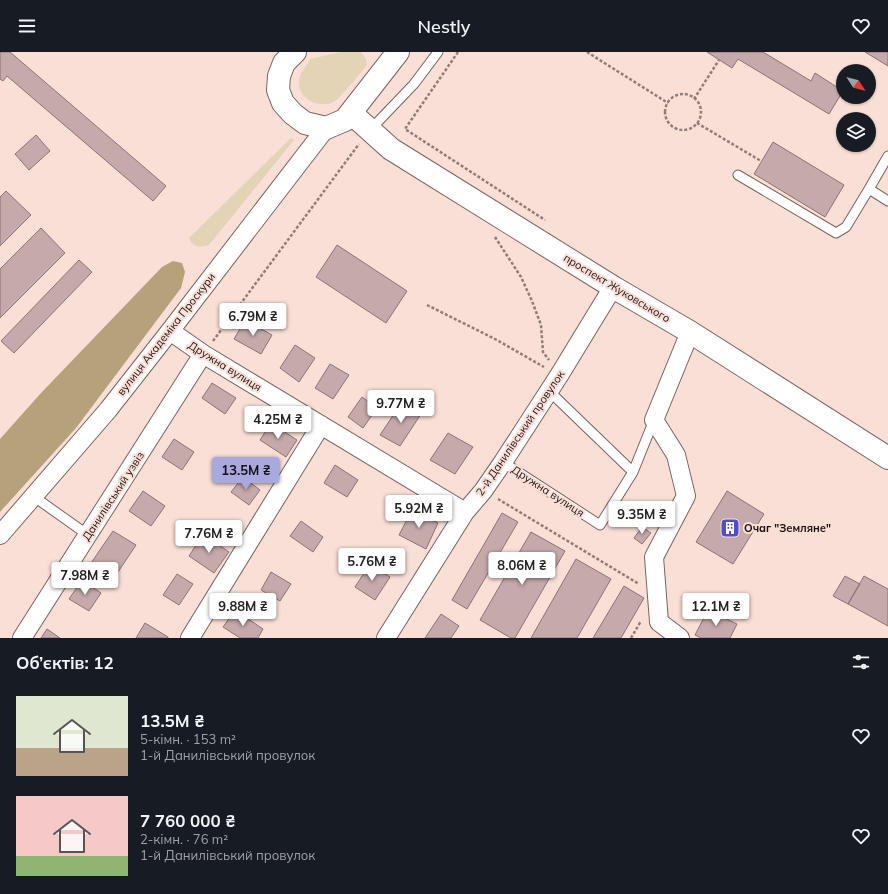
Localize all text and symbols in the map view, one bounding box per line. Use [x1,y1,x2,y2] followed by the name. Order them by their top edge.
[16,15,38,37] icon: menu
[418,15,470,38] text: Nestly
[850,15,872,37] icon: heart
[836,64,876,104] north arrow
[836,64,876,152] map controls
[836,112,876,152] button: layers
[561,251,673,325] street label: проспект Жуковського
[114,270,218,398] street label: вулиця Академіка Проскури
[216,303,290,337] pin: 6.79M ₴
[228,308,278,324] text: 6.79M ₴
[186,338,264,394] street label: Дружна вулиця
[473,368,567,498] street label: 2-й Данилівський провулок
[364,390,438,424] pin: 9.77M ₴
[376,395,426,411] text: 9.77M ₴
[241,406,315,440] pin: 4.25M ₴
[253,411,303,427] text: 4.25M ₴
[79,448,147,543] street label: Данилівський узвіз
[209,457,283,491] pin: 13.5M ₴
[221,462,271,478] text: 13.5M ₴
[509,462,587,520] street label: Дружна вулиця
[382,495,456,529] pin: 5.92M ₴
[394,500,444,516] text: 5.92M ₴
[605,501,679,535] pin: 9.35M ₴
[617,506,667,522] text: 9.35M ₴
[719,517,741,539] building icon: Очаг "Земляне"
[172,520,246,554] pin: 7.76M ₴
[744,521,831,535] place label: Очаг "Земляне"
[184,525,234,541] text: 7.76M ₴
[335,548,409,582] pin: 5.76M ₴
[485,552,559,586] pin: 8.06M ₴
[347,553,397,569] text: 5.76M ₴
[497,557,547,573] text: 8.06M ₴
[48,562,122,596] pin: 7.98M ₴
[60,567,110,583] text: 7.98M ₴
[206,593,280,627] pin: 9.88M ₴
[679,593,753,627] pin: 12.1M ₴
[218,598,268,614] text: 9.88M ₴
[691,598,741,614] text: 12.1M ₴
[850,651,872,673] icon: filters
[16,652,114,673] text: Об’єктів: 12
[140,710,204,731] text: 13.5M ₴
[48,712,96,760] icon: home
[850,725,872,747] icon: heart
[140,731,236,747] text: 5-кімн. · 153 m²
[140,747,315,763] text: 1-й Данилівський провулок
[140,810,236,831] text: 7 760 000 ₴
[48,812,96,860] icon: home
[850,825,872,847] icon: heart
[140,831,228,847] text: 2-кімн. · 76 m²
[140,847,315,863] text: 1-й Данилівський провулок

